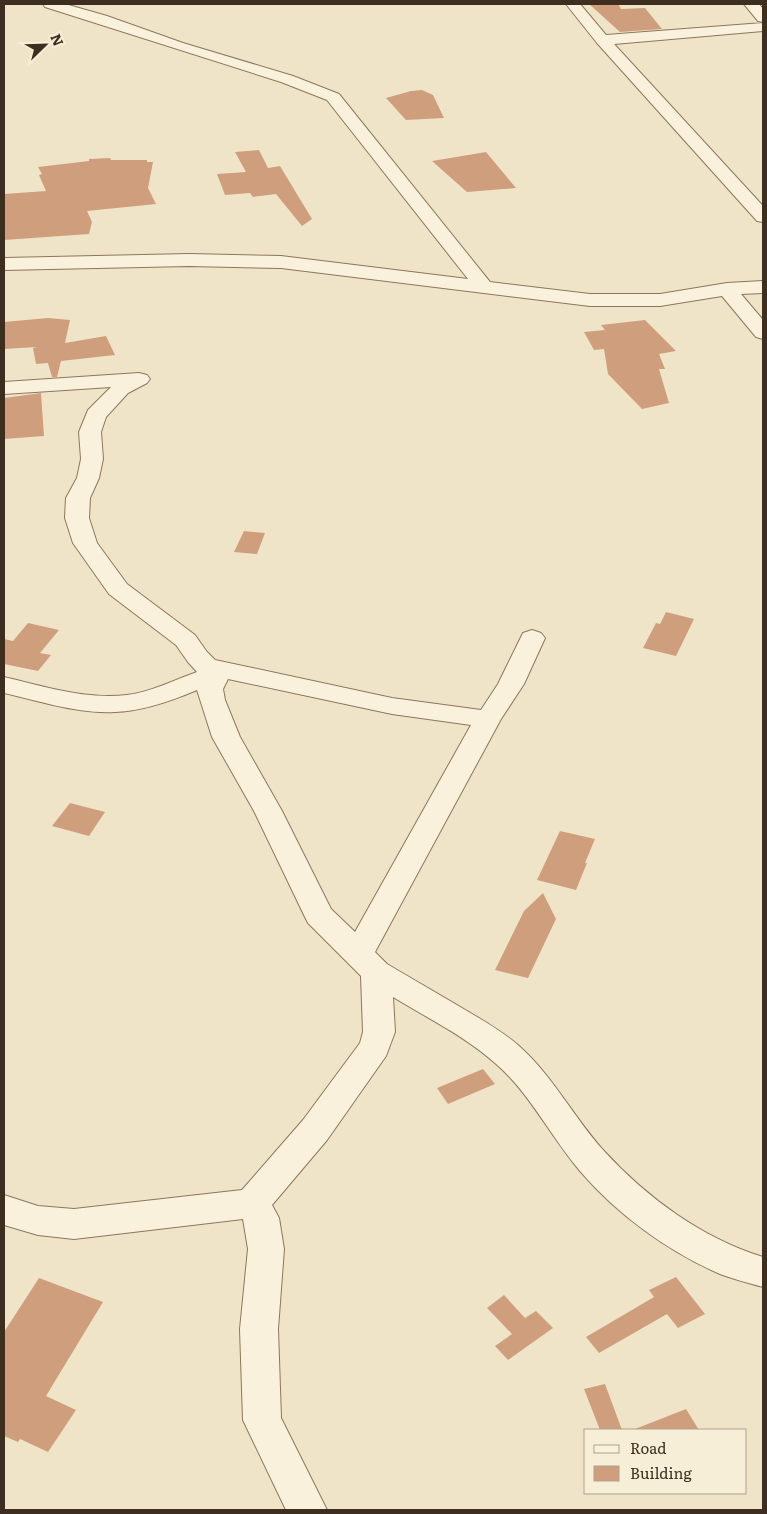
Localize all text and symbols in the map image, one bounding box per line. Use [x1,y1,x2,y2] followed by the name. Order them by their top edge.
[20,20,70,70] north arrow
[46,30,69,49] text: N
[584,1429,747,1494] legend
[630,1436,666,1459] text: Road
[630,1461,692,1484] text: Building

